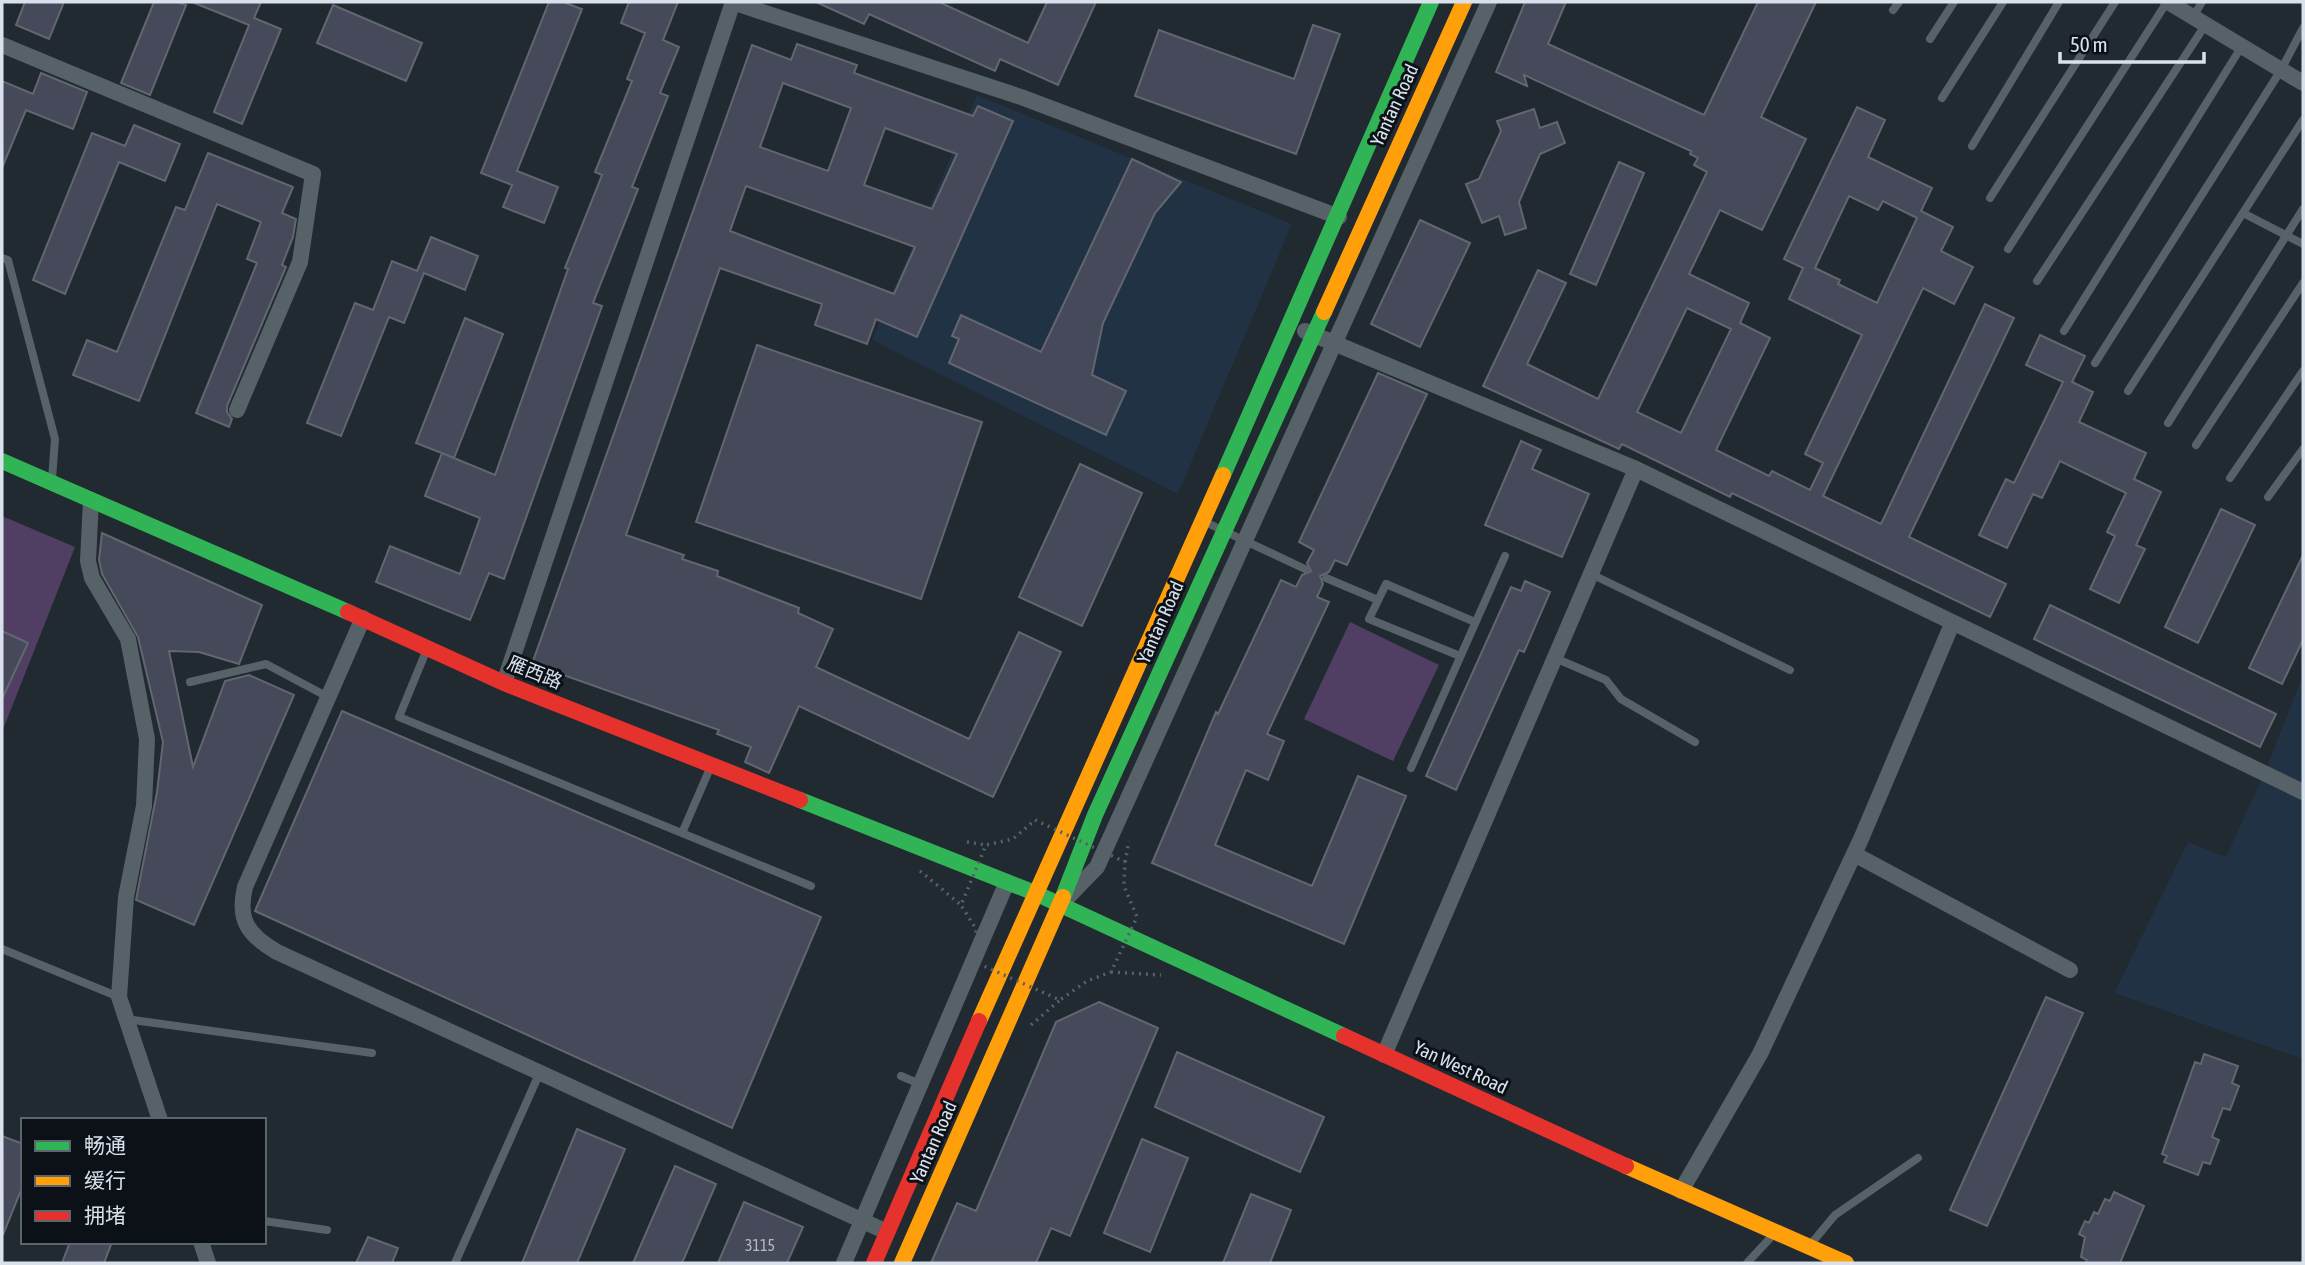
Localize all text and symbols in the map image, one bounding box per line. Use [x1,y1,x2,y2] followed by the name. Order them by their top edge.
[2060,21,2204,65] scale bar
[2070,32,2108,56] text: 50 m
[1365,61,1423,149] street label: Yantan Road
[1132,577,1188,667] street label: Yantan Road
[504,651,566,693] street label: 雁西路
[1411,1036,1511,1098] street label: Yan West Road
[905,1097,961,1187] street label: Yantan Road
[21,1118,266,1244] legend
[84,1133,126,1157] text: 畅通
[84,1168,126,1192] text: 缓行
[84,1203,126,1227] text: 拥堵
[745,1236,775,1254] house number: 3115

